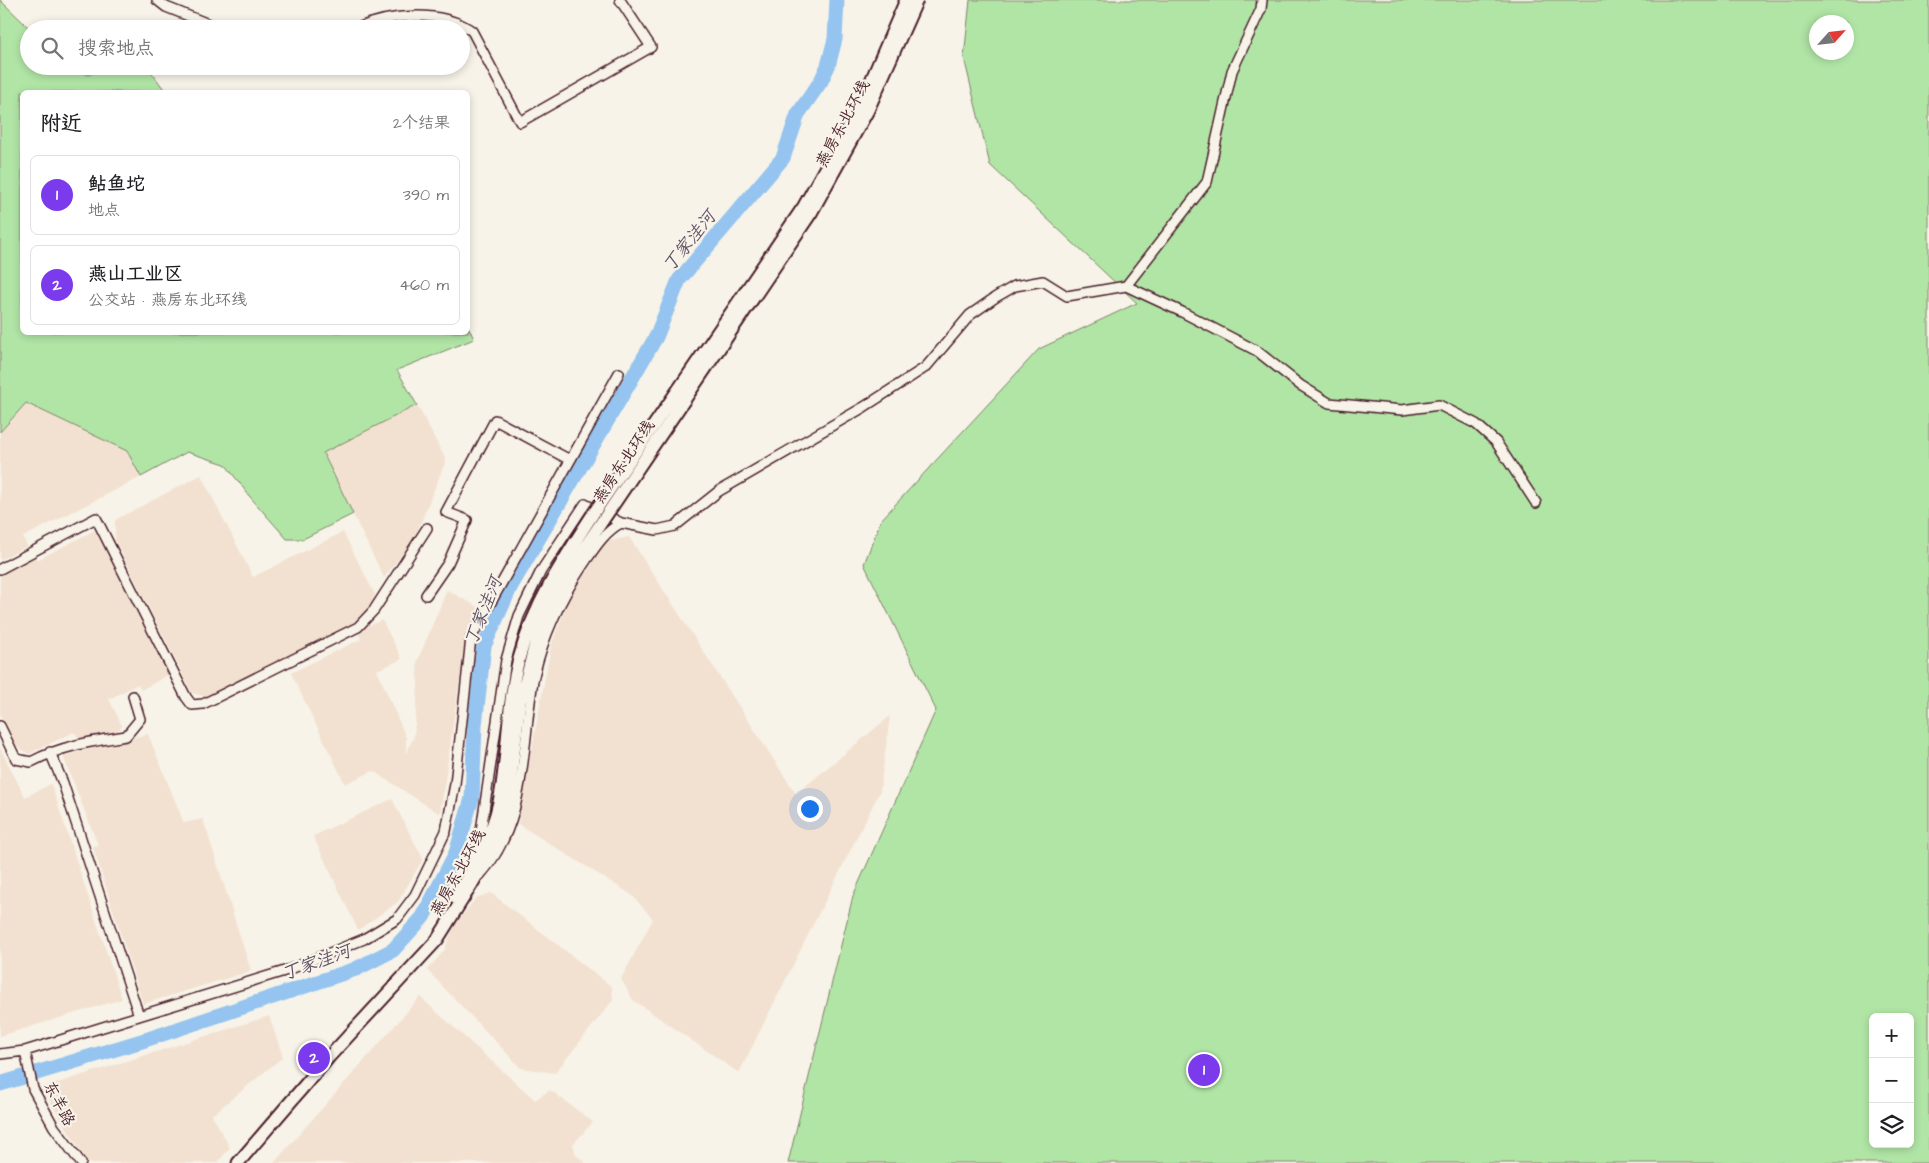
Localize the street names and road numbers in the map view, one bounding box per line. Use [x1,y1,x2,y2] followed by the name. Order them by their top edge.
[811,76,875,171] street label: 燕房东北环线
[588,416,660,508] street label: 燕房东北环线
[425,825,491,920] street label: 燕房东北环线
[38,1077,80,1130] street label: 东羊路

